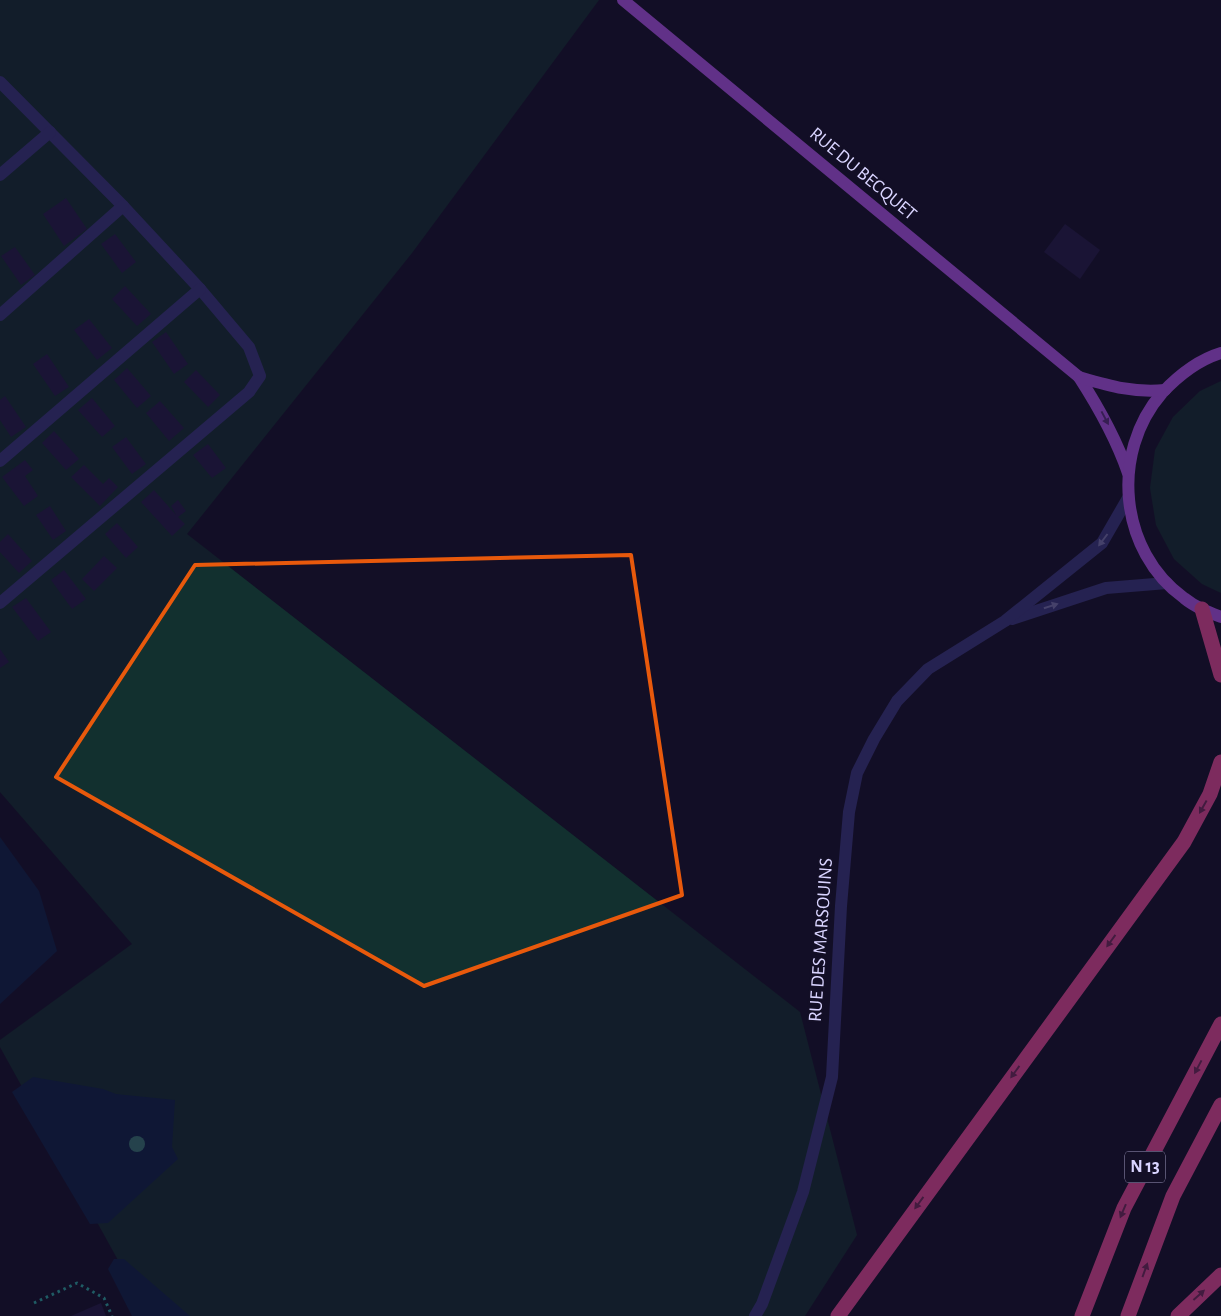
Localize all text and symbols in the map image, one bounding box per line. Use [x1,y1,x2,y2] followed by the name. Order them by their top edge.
[806,124,920,224] street label: RUE DU BECQUET
[1101,411,1109,426] one-way arrow
[1098,533,1108,547] one-way arrow
[1044,602,1059,609] one-way arrow
[1199,800,1207,814] one-way arrow
[806,857,836,1023] street label: RUE DES MARSOUINS
[1106,934,1117,947] one-way arrow
[1194,1060,1202,1075] one-way arrow
[1010,1065,1021,1078] one-way arrow
[1125,1152,1165,1182] road number: N 13
[914,1196,925,1209] one-way arrow
[1118,1204,1126,1218] one-way arrow
[1142,1263,1149,1278] one-way arrow
[1192,1289,1204,1301] one-way arrow

